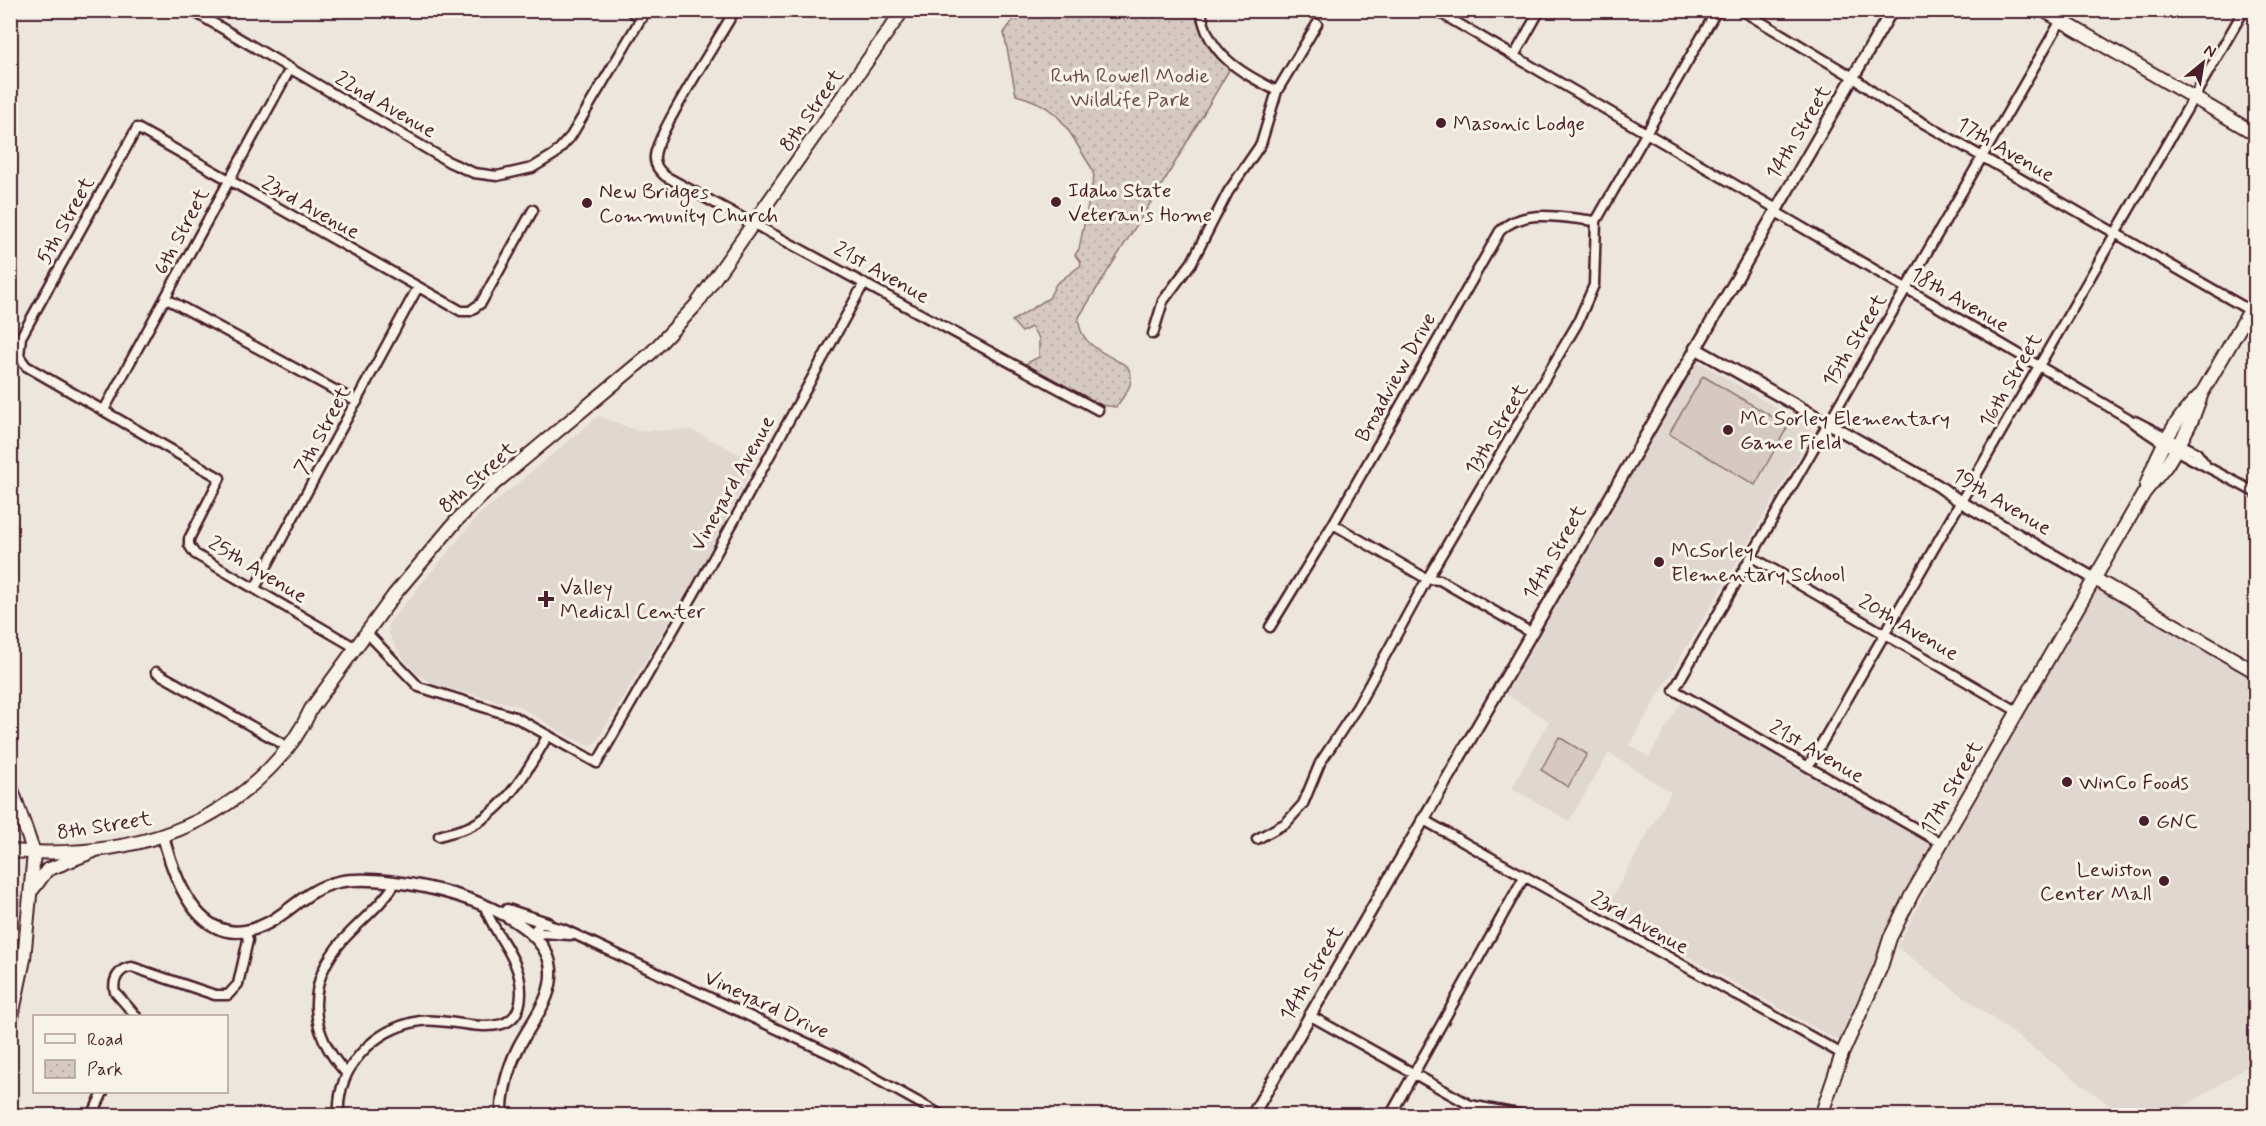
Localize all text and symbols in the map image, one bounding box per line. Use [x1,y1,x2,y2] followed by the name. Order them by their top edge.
[2173,33,2233,93] north arrow
[2200,40,2220,63] text: N
[1051,62,1210,114] park label: Ruth Rowell Modie Wildlife Park
[773,63,851,158] street label: 8th Street
[330,65,441,145] street label: 22nd Avenue
[1760,79,1838,185] street label: 14th Street
[1453,110,1585,138] place label: Masonic Lodge
[1951,110,2060,189] street label: 17th Avenue
[1434,116,1448,130] marker: Masonic Lodge
[256,169,365,246] street label: 23rd Avenue
[30,171,102,269] street label: 5th Street
[1068,177,1212,229] place label: Idaho State Veteran's Home
[599,178,778,230] place label: New Bridges Community Church
[147,183,217,280] street label: 6th Street
[1049,195,1063,209] marker: Idaho State Veteran's Home
[580,196,594,210] marker: New Bridges Community Church
[829,235,934,311] street label: 21st Avenue
[1905,260,2014,340] street label: 18th Avenue
[1816,288,1894,392] street label: 15th Street
[1349,308,1443,447] street label: Broadview Drive
[1973,328,2049,433] street label: 16th Street
[1459,378,1535,480] street label: 13th Street
[288,381,358,480] street label: 7th Street
[1740,405,1950,457] place label: Mc Sorley Elementary Game Field
[684,411,782,556] street label: Vineyard Avenue
[1721,423,1735,437] marker: Mc Sorley Elementary Game Field
[433,435,523,520] street label: 8th Street
[1947,461,2056,542] street label: 19th Avenue
[1516,499,1594,605] street label: 14th Street
[203,529,312,610] street label: 25th Avenue
[1671,537,1846,589] place label: McSorley Elementary School
[1652,555,1666,569] marker: McSorley Elementary School
[560,574,705,626] place label: Valley Medical Center
[1853,588,1964,668] street label: 20th Avenue
[537,590,555,608] marker: Valley Medical Center
[1764,713,1869,790] street label: 21st Avenue
[1914,735,1990,839] street label: 17th Street
[2079,769,2189,797] place label: WinCo Foods
[2060,775,2074,789] marker: WinCo Foods
[55,805,154,847] street label: 8th Street
[2156,808,2198,836] place label: GNC
[2137,814,2151,828] marker: GNC
[2040,856,2152,908] place label: Lewiston Center Mall
[2157,874,2171,888] marker: Lewiston Center Mall
[1585,884,1694,961] street label: 23rd Avenue
[1273,920,1351,1026] street label: 14th Street
[700,964,833,1046] street label: Vineyard Drive
[33,1015,228,1093] legend
[87,1028,123,1052] text: Road
[87,1058,123,1082] text: Park

